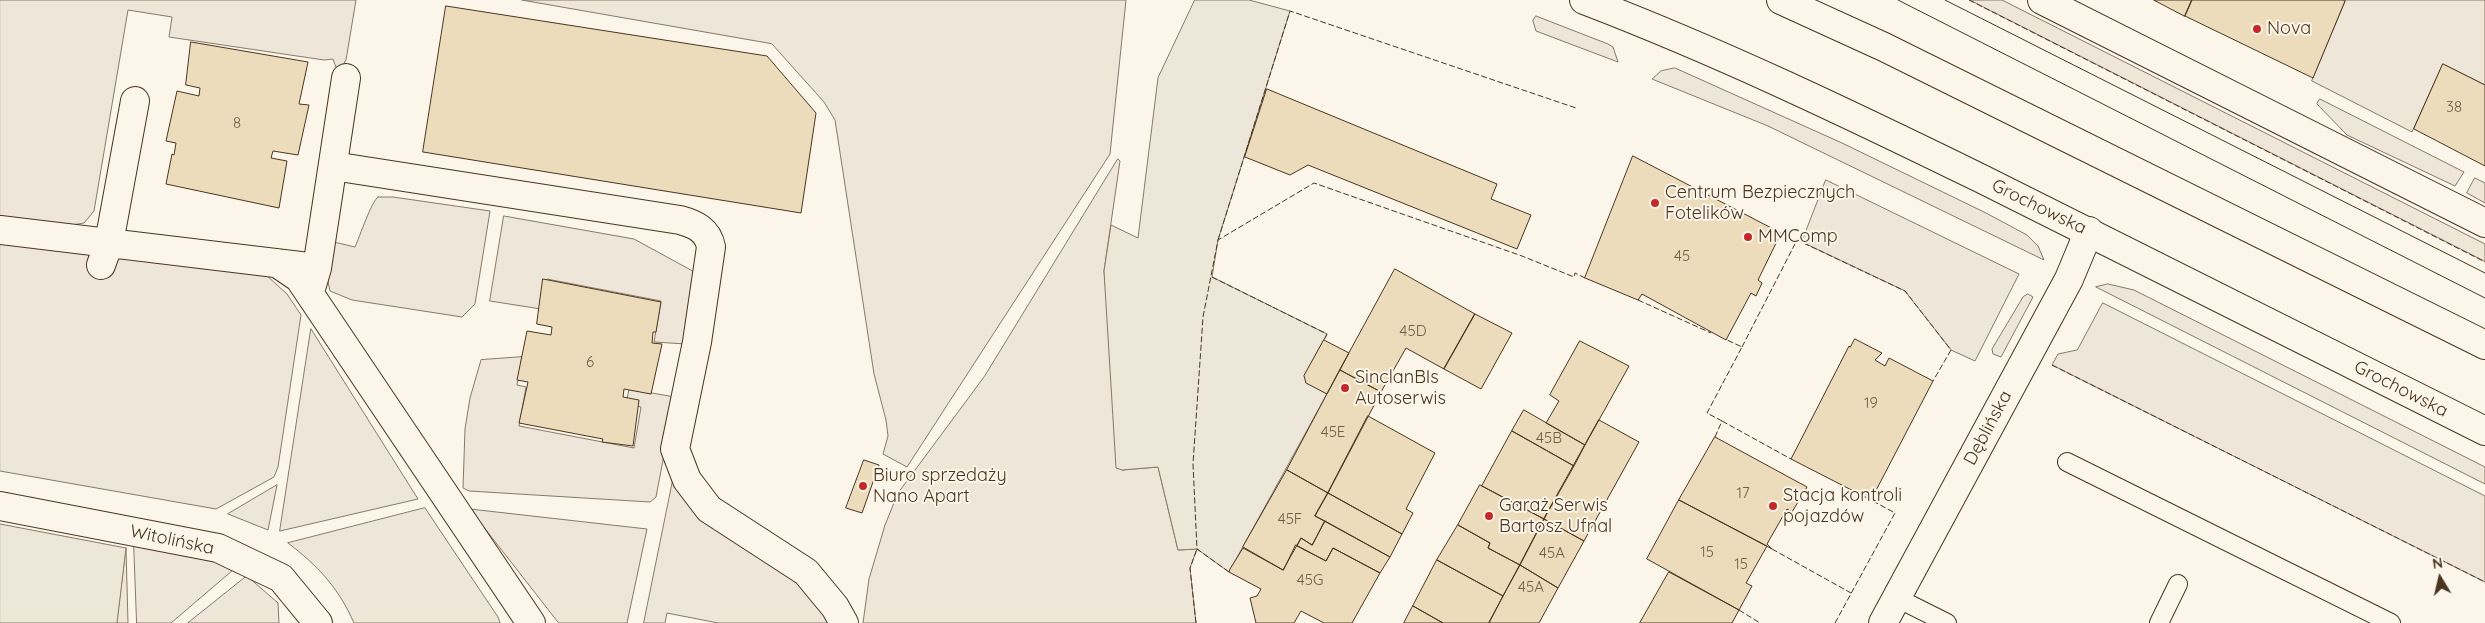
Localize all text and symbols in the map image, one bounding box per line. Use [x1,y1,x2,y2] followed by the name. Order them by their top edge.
[2267,18,2311,40] place label: Nova
[2251,23,2263,35] marker: Nova
[2446,98,2462,116] house number: 38
[233,114,241,132] house number: 8
[1988,175,2090,239] street label: Grochowska
[1665,182,1855,224] place label: Centrum Bezpiecznych Fotelików
[1649,197,1661,209] marker: Centrum Bezpiecznych Fotelików
[1758,226,1838,248] place label: MMComp
[1742,231,1754,243] marker: MMComp
[1674,247,1690,265] house number: 45
[1400,322,1426,340] house number: 45D
[586,353,594,371] house number: 6
[2350,356,2452,422] street label: Grochowska
[1355,367,1446,409] place label: SinclanBIs Autoserwis
[1339,382,1351,394] marker: SinclanBIs Autoserwis
[1959,387,2017,469] street label: Dęblińska
[1864,394,1878,412] house number: 19
[1321,423,1345,441] house number: 45E
[1536,429,1562,447] house number: 45B
[873,465,1007,508] place label: Biuro sprzedaży Nano Apart
[857,480,869,492] marker: Biuro sprzedaży Nano Apart
[1736,484,1750,502] house number: 17
[1783,485,1902,528] place label: Stacja kontroli pojazdów
[1499,495,1612,538] place label: Garaż Serwis Bartosz Ufnal
[1767,500,1779,512] marker: Stacja kontroli pojazdów
[1278,510,1302,528] house number: 45F
[1483,510,1495,522] marker: Garaż Serwis Bartosz Ufnal
[128,521,216,559] street label: Witolińska
[1700,543,1714,561] house number: 15
[1539,544,1565,562] house number: 45A
[2415,553,2465,603] north arrow
[2431,553,2444,573] text: N
[1734,555,1748,573] house number: 15
[1297,571,1323,589] house number: 45G
[1518,578,1544,596] house number: 45A

